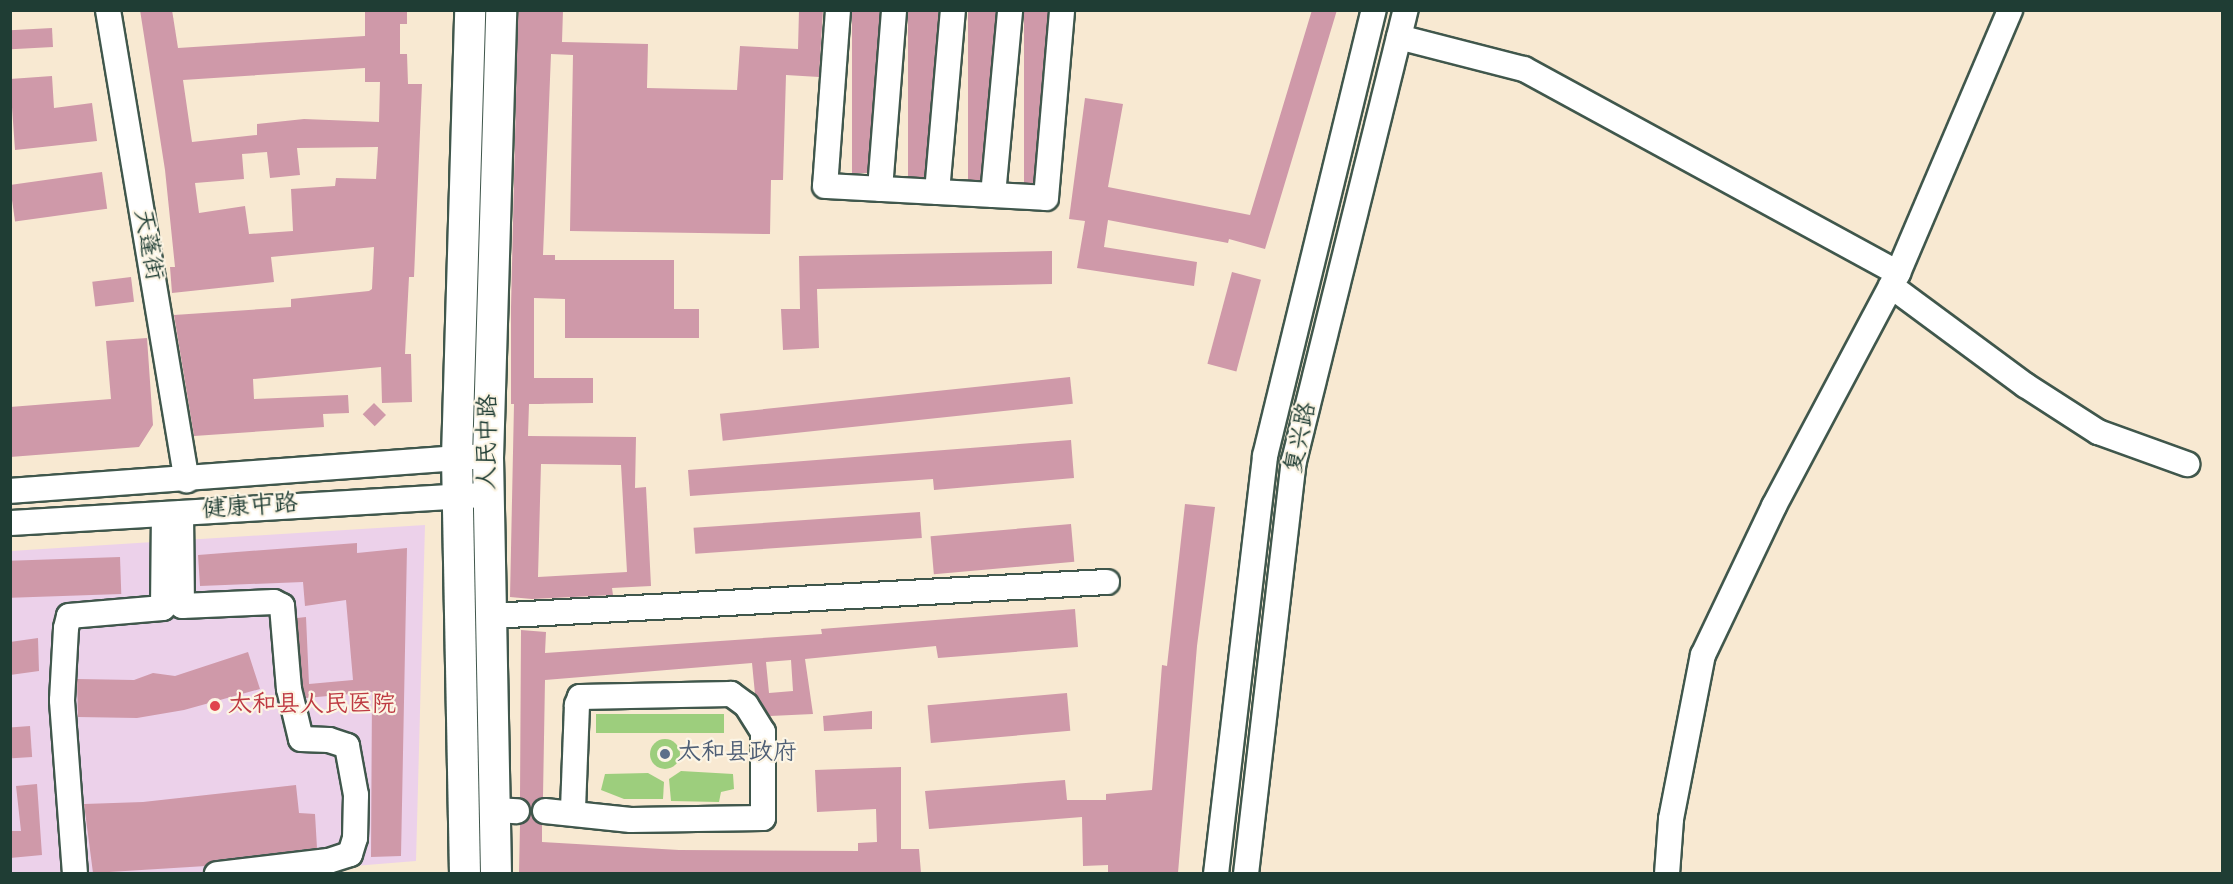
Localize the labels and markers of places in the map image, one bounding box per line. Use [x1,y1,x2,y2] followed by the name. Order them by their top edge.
[228,692,396,720] place label: 太和县人民医院
[206,697,224,715] marker: 太和县人民医院
[677,740,797,768] place label: 太和县政府
[658,747,672,761] marker: 太和县政府

